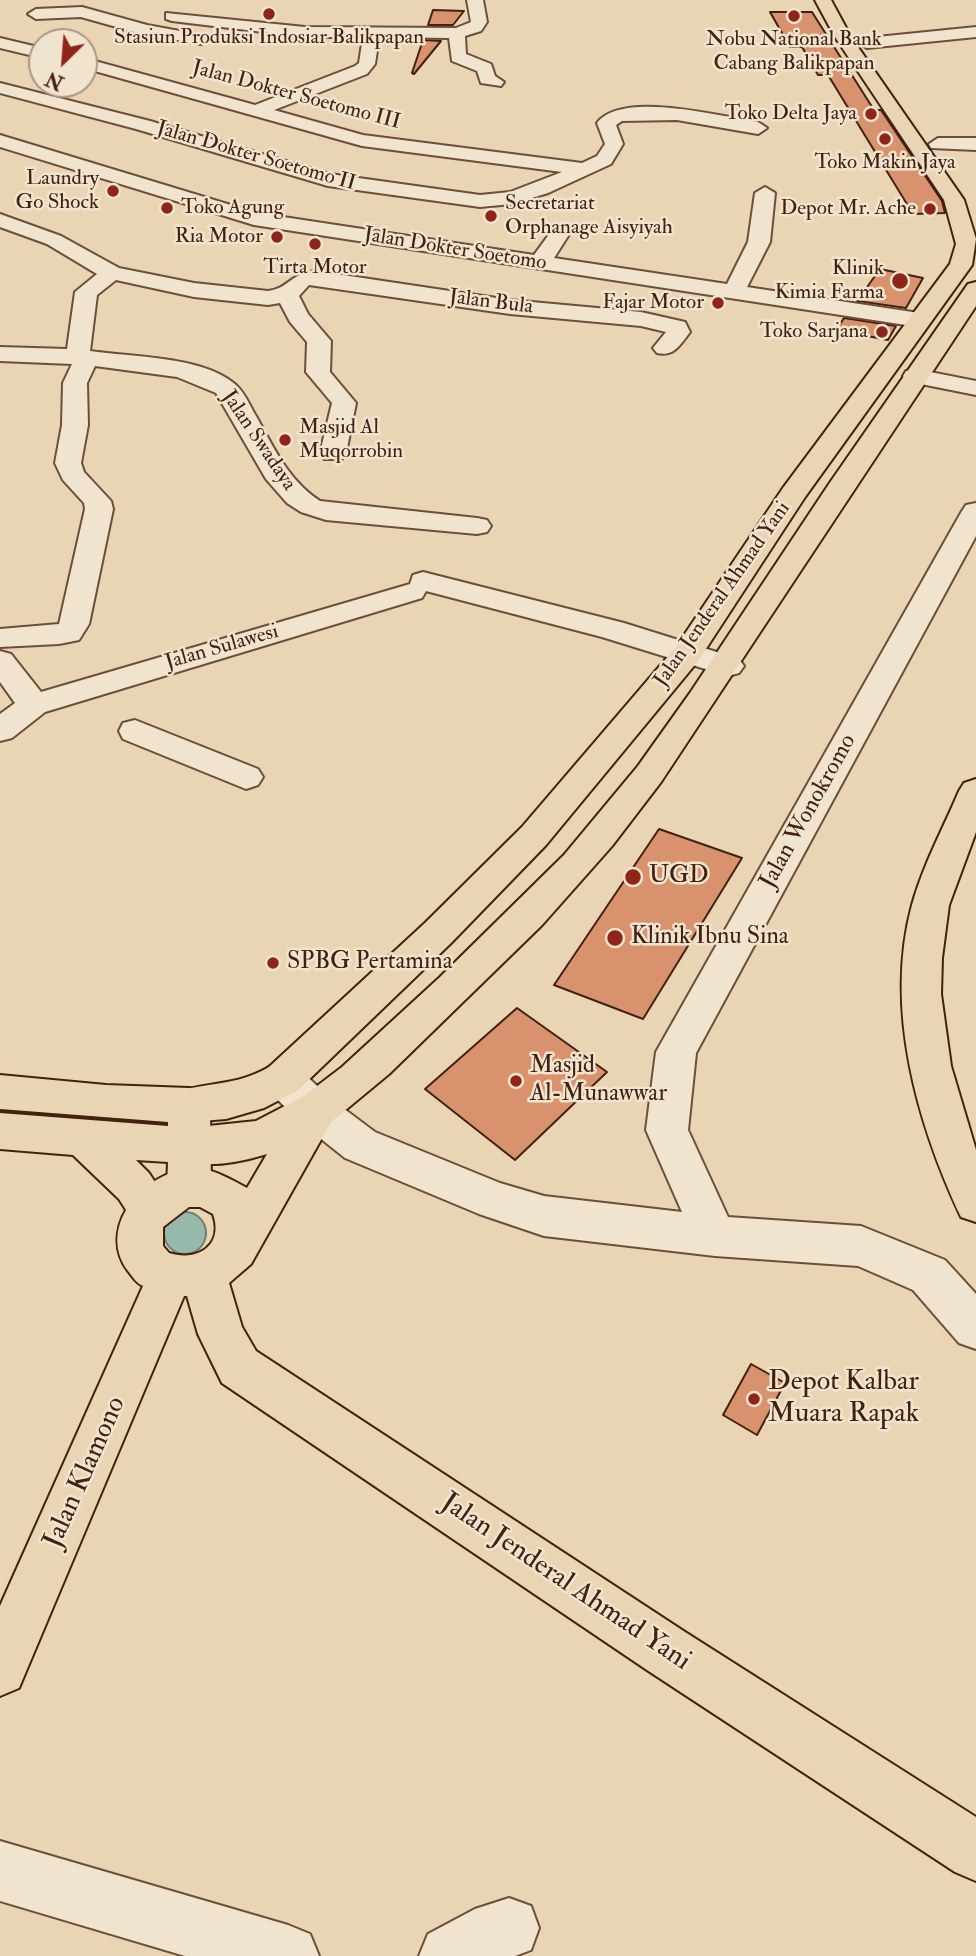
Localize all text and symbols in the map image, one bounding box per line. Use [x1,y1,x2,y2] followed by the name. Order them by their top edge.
[261,6,277,22] marker: Stasiun Produksi Indosiar Balikpapan
[786,8,802,24] marker: Nobu National Bank Cabang Balikpapan
[114,25,424,51] place label: Stasiun Produksi Indosiar Balikpapan
[706,27,882,77] place label: Nobu National Bank Cabang Balikpapan
[28,28,98,98] north arrow
[189,56,403,136] street label: Jalan Dokter Soetomo III
[42,66,68,95] text: N
[725,101,857,127] place label: Toko Delta Jaya
[863,106,879,122] marker: Toko Delta Jaya
[154,117,358,197] street label: Jalan Dokter Soetomo II
[877,131,893,147] marker: Toko Makin Jaya
[814,150,956,176] place label: Toko Makin Jaya
[15,166,99,216] place label: Laundry Go Shock
[105,183,121,199] marker: Laundry Go Shock
[505,191,673,241] place label: Secretariat Orphanage Aisyiyah
[181,195,284,221] place label: Toko Agung
[780,196,916,222] place label: Depot Mr. Ache
[159,200,175,216] marker: Toko Agung
[922,201,938,217] marker: Depot Mr. Ache
[483,208,499,224] marker: Secretariat Orphanage Aisyiyah
[362,223,548,277] street label: Jalan Dokter Soetomo
[175,224,263,250] place label: Ria Motor
[269,229,285,245] marker: Ria Motor
[307,236,323,252] marker: Tirta Motor
[263,255,367,281] place label: Tirta Motor
[775,256,884,306] place label: Klinik Kimia Farma
[890,271,910,291] marker: Klinik Kimia Farma
[447,285,535,321] street label: Jalan Bula
[602,290,704,316] place label: Fajar Motor
[710,295,726,311] marker: Fajar Motor
[760,319,868,345] place label: Toko Sarjana
[874,324,890,340] marker: Toko Sarjana
[215,386,301,496] street label: Jalan Swadaya
[299,415,403,465] place label: Masjid Al Muqorrobin
[277,432,293,448] marker: Masjid Al Muqorrobin
[649,497,797,693] street label: Jalan Jenderal Ahmad Yani
[162,620,282,676] street label: Jalan Sulawesi
[755,730,863,894] street label: Jalan Wonokromo
[649,863,709,891] place label: UGD
[623,867,643,887] marker: UGD
[631,924,789,952] place label: Klinik Ibnu Sina
[605,928,625,948] marker: Klinik Ibnu Sina
[287,949,453,977] place label: SPBG Pertamina
[265,955,281,971] marker: SPBG Pertamina
[530,1053,667,1109] place label: Masjid Al-Munawwar
[508,1073,524,1089] marker: Masjid Al-Munawwar
[768,1366,919,1432] place label: Depot Kalbar Muara Rapak
[746,1391,762,1407] marker: Depot Kalbar Muara Rapak
[38,1392,134,1554] street label: Jalan Klamono
[434,1487,696,1679] street label: Jalan Jenderal Ahmad Yani

